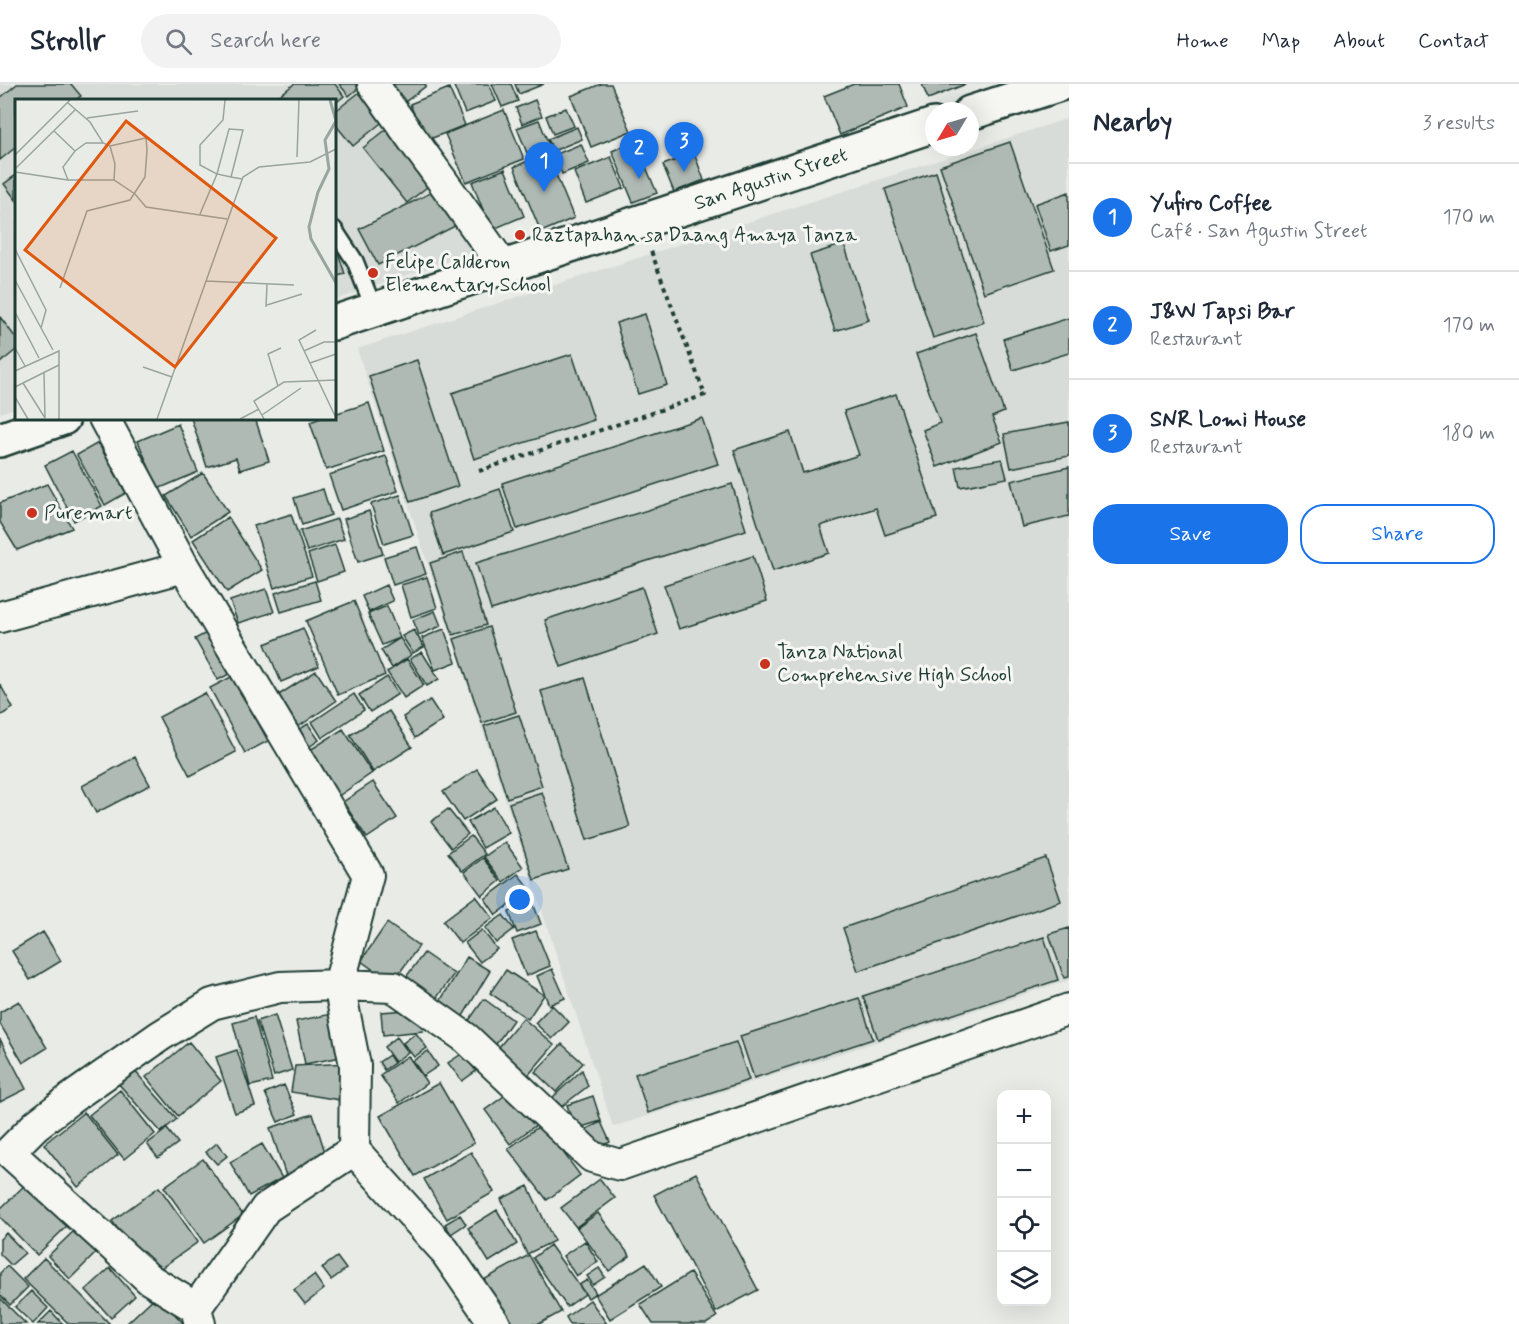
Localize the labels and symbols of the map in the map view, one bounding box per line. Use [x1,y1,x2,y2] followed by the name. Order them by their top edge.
[15,99,336,420] inset map
[925,102,979,156] north arrow
[664,122,704,172] pin: 3
[620,130,658,179] pin: 2
[691,141,851,217] street label: San Agustin Street
[524,142,564,192] pin: 1
[532,222,858,249] place label: Raztapahan sa Daang Amaya Tanza
[513,228,527,242] marker: Raztapahan sa Daang Amaya Tanza
[385,249,551,299] place label: Felipe Calderon Elementary School
[366,266,380,280] marker: Felipe Calderon Elementary School
[44,500,132,527] place label: Puremart
[25,506,39,520] marker: Puremart
[777,639,1012,689] place label: Tanza National Comprehensive High School
[758,657,772,671] marker: Tanza National Comprehensive High School
[505,885,534,914] your location

